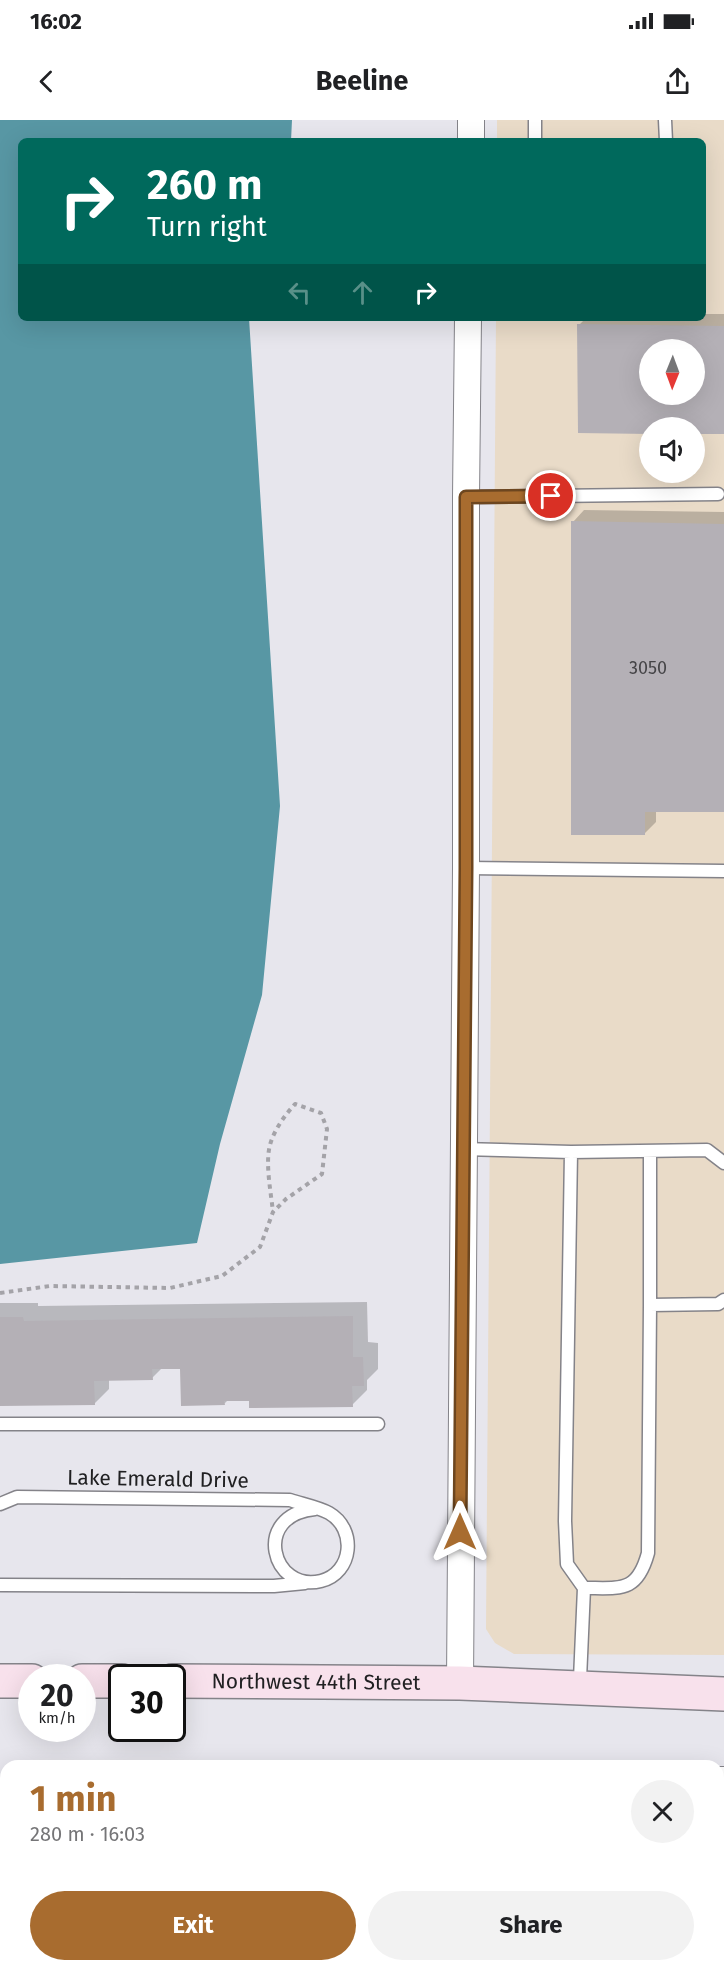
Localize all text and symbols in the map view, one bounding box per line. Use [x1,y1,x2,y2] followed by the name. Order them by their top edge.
[30,8,82,35] text: 16:02
[30,65,63,98] icon: back
[316,65,408,97] text: Beeline
[661,65,694,98] icon: share
[147,160,262,210] text: 260 m
[48,162,126,240] icon: right
[147,211,267,243] text: Turn right
[283,276,316,309] icon: left
[346,276,379,309] icon: ahead
[409,276,442,309] icon: right
[639,339,705,405] north arrow
[639,339,705,483] map controls
[639,417,705,483] button: sound
[525,470,576,521] pin
[534,479,567,512] icon: arrive
[629,657,667,679] house number: 3050
[67,1464,249,1494] street label: Lake Emerald Drive
[428,1500,492,1564] position arrow
[108,1664,186,1742] speed limit sign: 30
[211,1668,421,1696] street label: Northwest 44th Street
[40,1678,74,1714] text: 20
[38,1709,76,1727] text: km/h
[30,1777,117,1821] text: 1 min
[631,1780,694,1843] button: close
[30,1822,145,1846] text: 280 m · 16:03
[30,1891,356,1960] button: Exit
[368,1891,694,1960] button: Share

